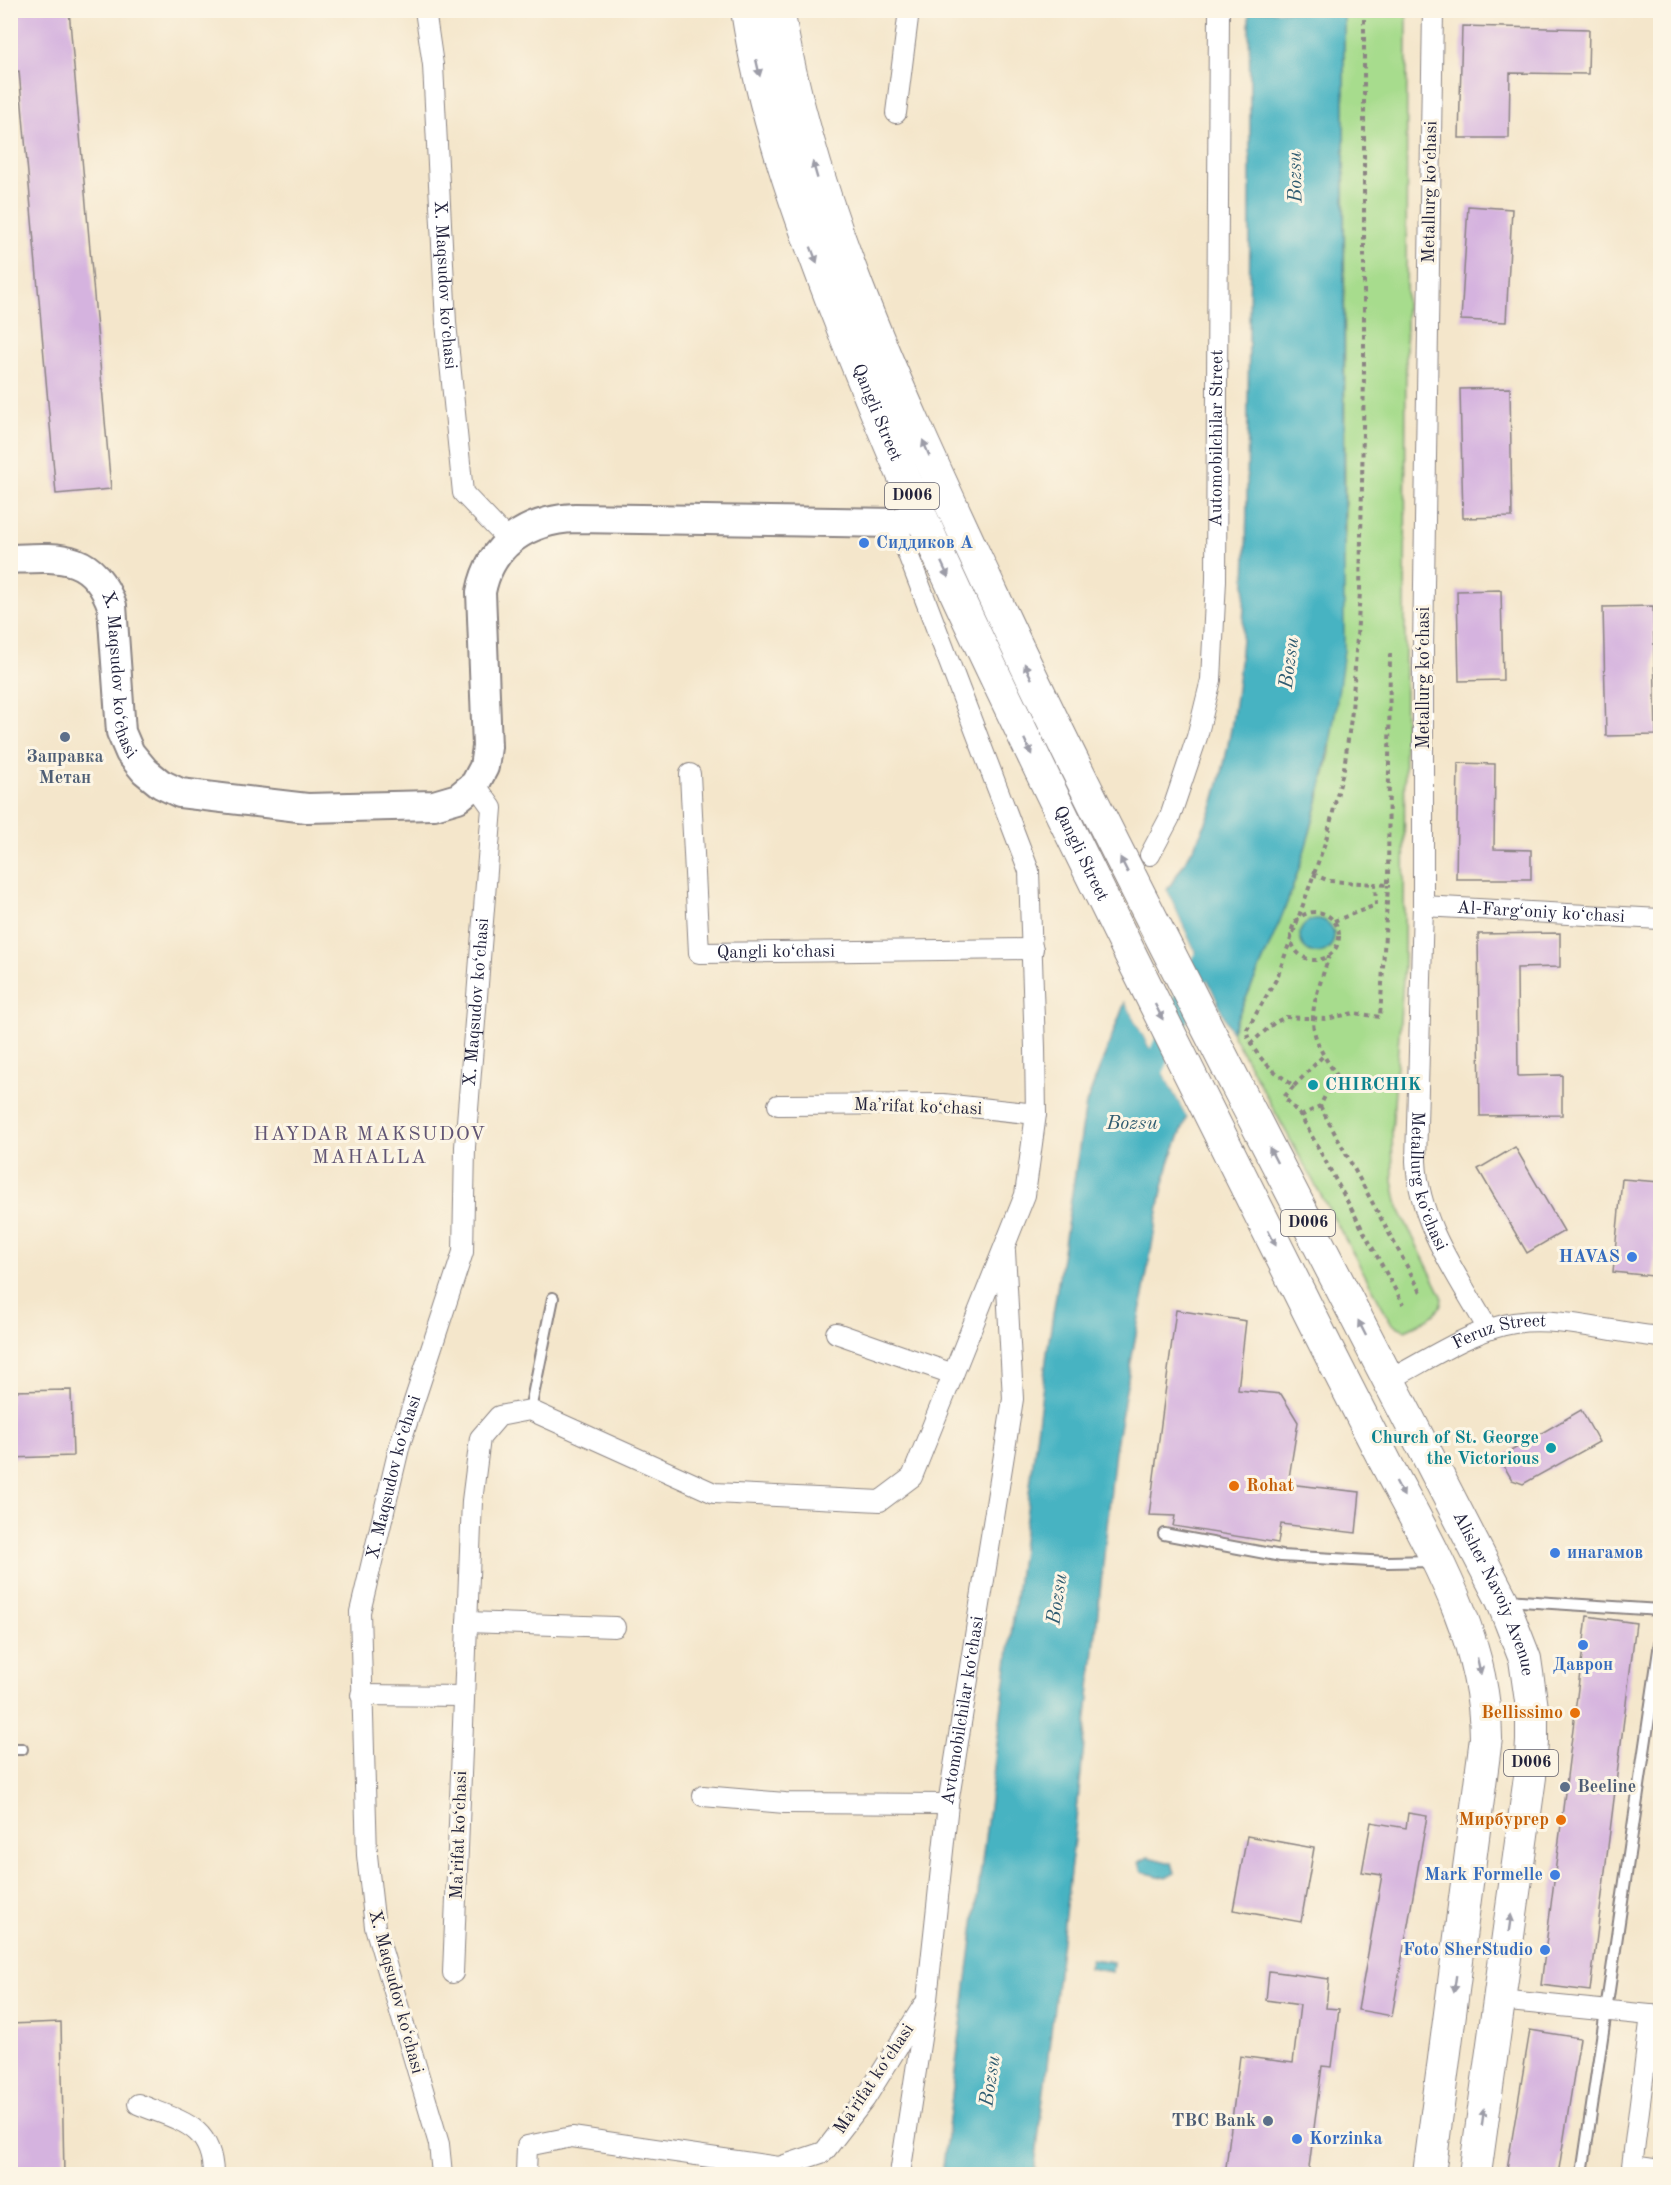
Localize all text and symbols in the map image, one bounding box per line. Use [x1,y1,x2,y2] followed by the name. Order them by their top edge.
[754,59,764,77] one-way arrow
[1420,120,1440,263] street label: Metallurg ko‘chasi
[1286,151,1306,204] water label: Bozsu
[810,160,819,178] one-way arrow
[431,200,460,370] street label: X. Maqsudov ko‘chasi
[809,246,819,264] one-way arrow
[1207,349,1226,527] street label: Automobilchilar Street
[849,361,905,464] street label: Qangli Street
[921,439,931,457] one-way arrow
[885,483,939,509] road number: D006
[876,534,974,552] place label: Сиддиков А
[857,536,871,550] marker: Сиддиков А
[941,562,950,579] one-way arrow
[98,588,140,762] street label: X. Maqsudov ko‘chasi
[1415,607,1433,749] street label: Metallurg ko‘chasi
[1277,636,1303,691] water label: Bozsu
[1024,663,1033,680] one-way arrow
[58,730,72,744] marker: Заправка Метан
[1023,738,1033,756] one-way arrow
[26,748,104,787] place label: Заправка Метан
[1050,803,1112,904] street label: Qangli Street
[1119,856,1129,873] one-way arrow
[1456,899,1625,926] street label: Al-Farg‘oniy ko‘chasi
[461,917,492,1087] street label: X. Maqsudov ko‘chasi
[716,942,835,962] street label: Qangli ko‘chasi
[1154,1003,1163,1020] one-way arrow
[1325,1076,1421,1094] place label: CHIRCHIK
[1306,1078,1320,1092] marker: CHIRCHIK
[853,1096,983,1118] street label: Maʼrifat ko‘chasi
[1407,1111,1450,1254] street label: Metallurg ko‘chasi
[1105,1114,1158,1134] water label: Bozsu
[253,1125,487,1168] district label: HAYDAR MAKSUDOV MAHALLA
[1268,1146,1278,1163] one-way arrow
[1281,1210,1335,1236] road number: D006
[1267,1229,1277,1246] one-way arrow
[1558,1248,1620,1266] place label: HAVAS
[1625,1250,1639,1264] marker: HAVAS
[1450,1312,1547,1353] street label: Feruz Street
[1357,1320,1367,1337] one-way arrow
[364,1393,424,1561] street label: X. Maqsudov ko‘chasi
[1371,1429,1539,1468] place label: Church of St. George the Victorious
[1544,1441,1558,1455] marker: Church of St. George the Victorious
[1246,1477,1294,1495] place label: Rohat
[1227,1479,1241,1493] marker: Rohat
[1395,1480,1404,1497] one-way arrow
[1449,1509,1536,1677] street label: Alisher Navoiy Avenue
[1567,1544,1643,1562] place label: инагамов
[1548,1546,1562,1560] marker: инагамов
[1044,1572,1071,1627] water label: Bozsu
[939,1615,987,1806] street label: Avtomobilchilar ko‘chasi
[1576,1638,1590,1652] marker: Даврон
[1553,1656,1613,1674] place label: Даврон
[1474,1657,1484,1675] one-way arrow
[1481,1704,1563,1722] place label: Bellissimo
[1568,1706,1582,1720] marker: Bellissimo
[1504,1750,1558,1776] road number: D006
[448,1770,470,1900] street label: Maʼrifat ko‘chasi
[1577,1778,1636,1796] place label: Beeline
[1558,1780,1572,1794] marker: Beeline
[1458,1811,1549,1829] place label: Мирбургер
[1554,1813,1568,1827] marker: Мирбургер
[1424,1866,1543,1884] place label: Mark Formelle
[1548,1868,1562,1882] marker: Mark Formelle
[365,1908,427,2076] street label: X. Maqsudov ko‘chasi
[1505,1914,1514,1933] one-way arrow
[1403,1941,1533,1959] place label: Foto SherStudio
[1538,1943,1552,1957] marker: Foto SherStudio
[1450,1975,1459,1994] one-way arrow
[831,2021,917,2137] street label: Maʼrifat ko‘chasi
[977,2054,1004,2109] water label: Bozsu
[1478,2107,1487,2126] one-way arrow
[1171,2112,1256,2130] place label: TBC Bank
[1261,2114,1275,2128] marker: TBC Bank
[1309,2130,1383,2148] place label: Korzinka
[1290,2132,1304,2146] marker: Korzinka

